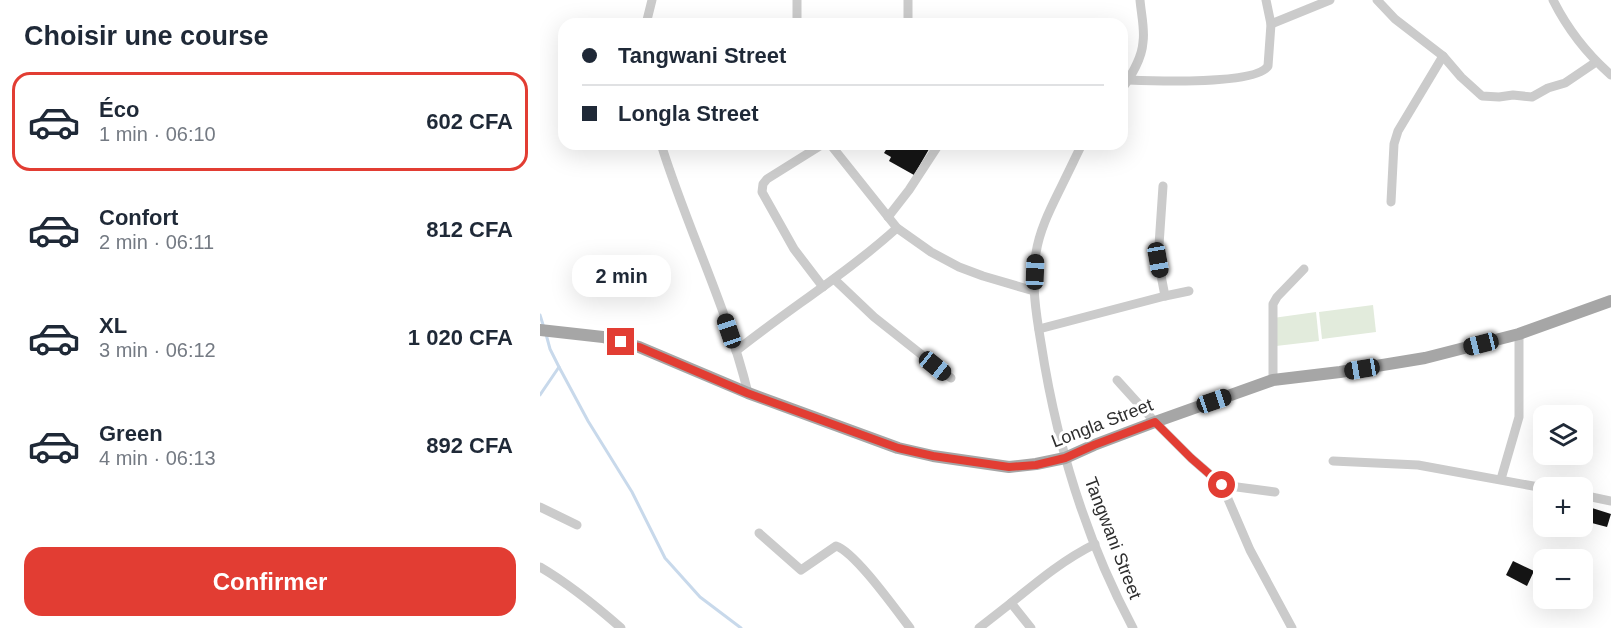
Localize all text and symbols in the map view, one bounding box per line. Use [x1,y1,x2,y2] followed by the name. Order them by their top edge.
[24,21,269,51] text: Choisir une course
[618,43,786,68] text: Tangwani Street
[27,95,81,149] icon: car
[99,97,139,122] text: Éco
[618,101,759,126] text: Longla Street
[426,109,513,134] text: 602 CFA
[99,123,216,145] text: 1 min · 06:10
[27,203,81,257] icon: car
[99,205,178,230] text: Confort
[426,217,513,242] text: 812 CFA
[99,231,214,253] text: 2 min · 06:11
[1146,241,1170,279] car
[1025,254,1045,290] car
[572,255,670,297] callout: 2 min
[595,265,648,287] text: 2 min
[27,311,81,365] icon: car
[715,311,743,351] car
[99,313,127,338] text: XL
[408,325,513,350] text: 1 020 CFA
[607,328,634,355] route end
[1461,331,1501,357] car
[99,339,216,361] text: 3 min · 06:12
[915,348,955,384] car
[1343,357,1381,381] car
[1194,387,1234,415] car
[1048,394,1156,452] street label: Longla Street
[1533,405,1593,609] map controls
[1533,405,1593,465] button: layers
[27,419,81,473] icon: car
[99,421,163,446] text: Green
[426,433,513,458] text: 892 CFA
[99,447,216,469] text: 4 min · 06:13
[1208,471,1235,498] route start
[1081,474,1145,602] street label: Tangwani Street
[1533,477,1593,537] button: +
[24,547,516,616] button: Confirmer
[1533,549,1593,609] button: −

